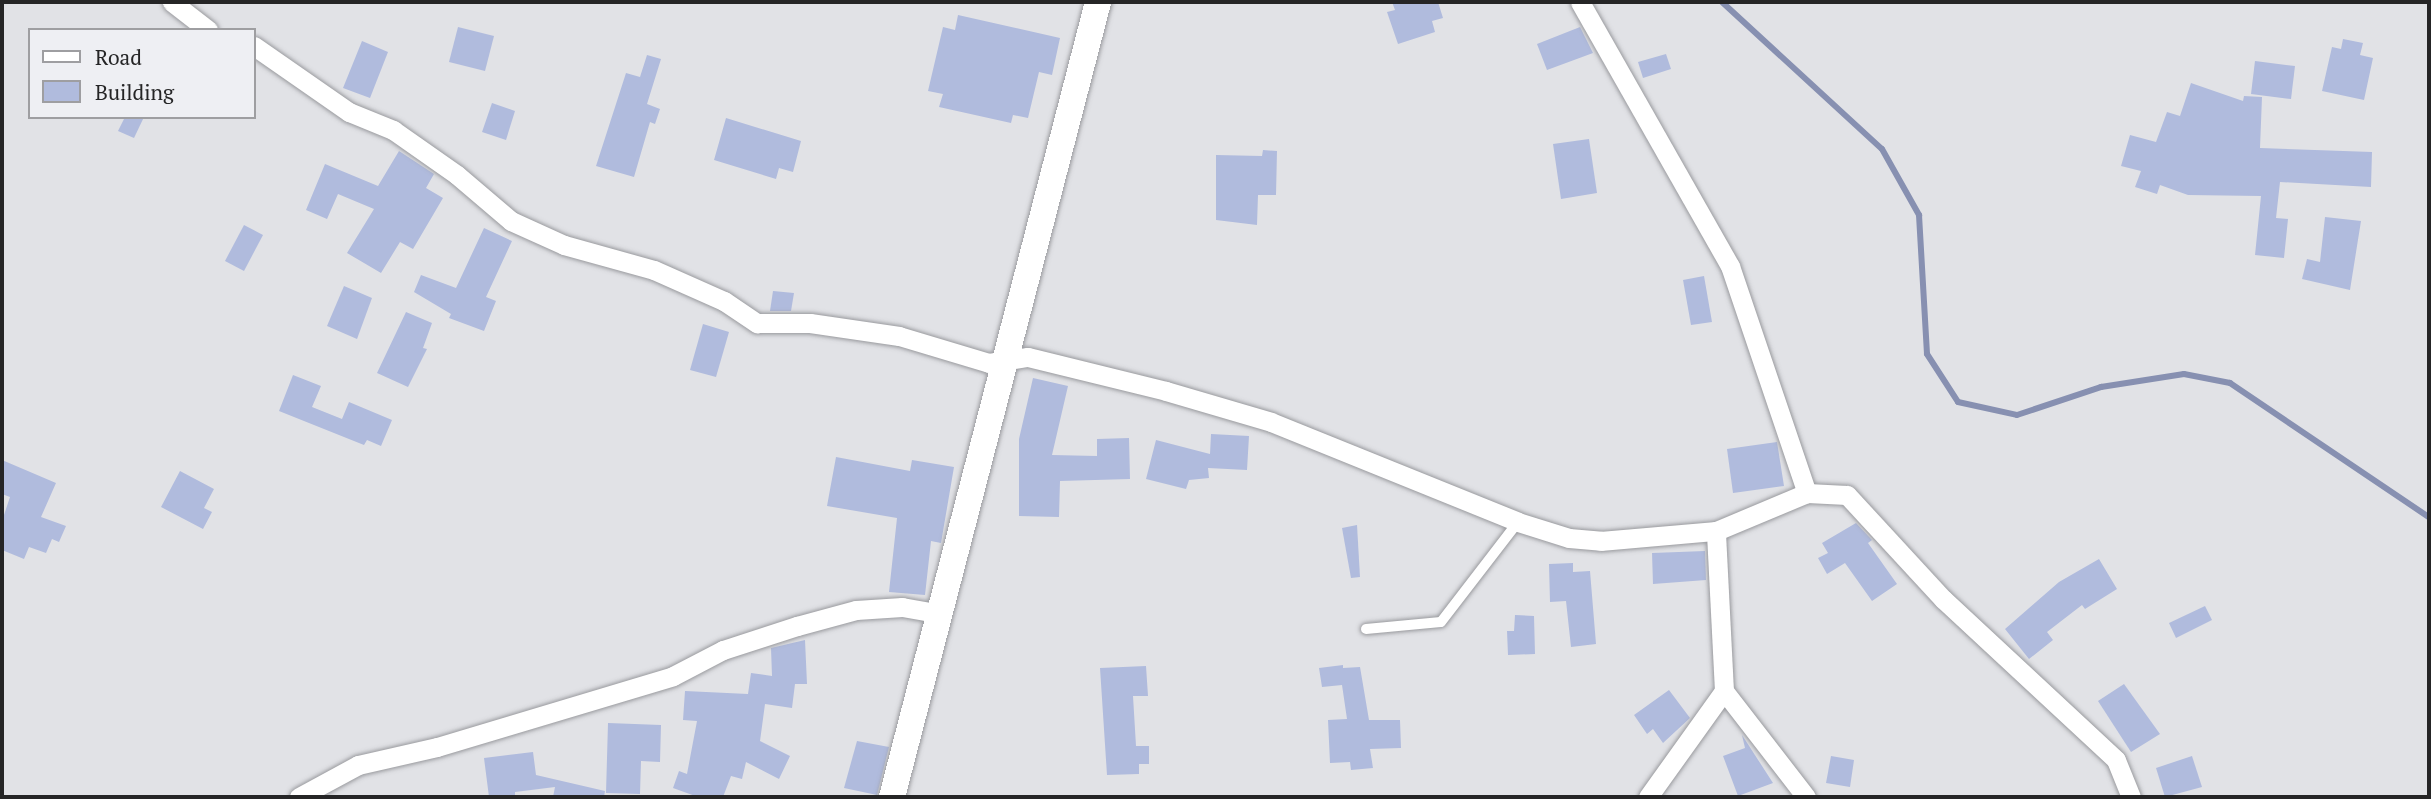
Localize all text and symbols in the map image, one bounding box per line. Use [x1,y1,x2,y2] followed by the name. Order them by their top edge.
[28,28,256,119] legend
[95,43,142,71] text: Road
[95,78,174,106] text: Building

